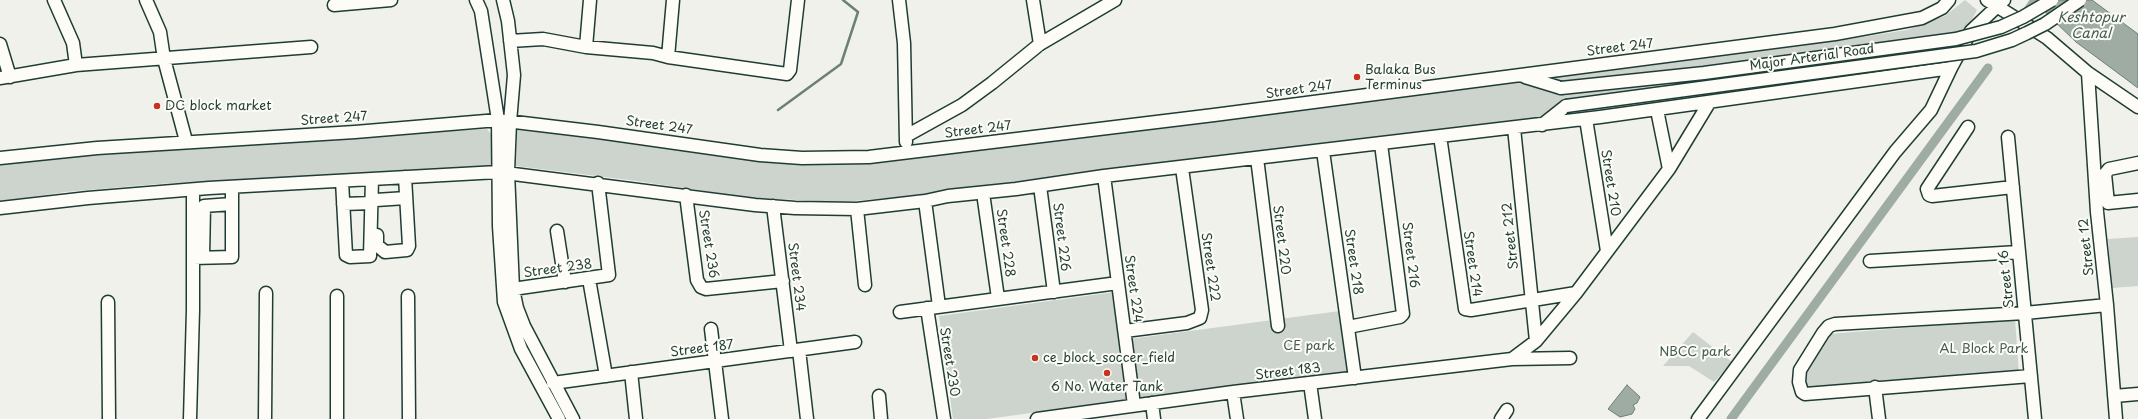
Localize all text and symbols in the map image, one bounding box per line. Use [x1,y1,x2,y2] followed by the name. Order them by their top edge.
[2057,10,2125,42] water label: Keshtopur Canal
[1586,36,1654,60] street label: Street 247
[1749,42,1875,74] street label: Major Arterial Road
[1365,62,1436,93] place label: Balaka Bus Terminus
[1352,72,1362,82] marker: Balaka Bus Terminus
[1265,78,1333,102] street label: Street 247
[165,98,271,114] place label: DC block market
[152,101,162,111] marker: DC block market
[300,109,368,129] street label: Street 247
[625,114,693,138] street label: Street 247
[944,118,1012,142] street label: Street 247
[1597,148,1623,218] street label: Street 210
[1049,202,1073,272] street label: Street 226
[1500,202,1522,270] street label: Street 212
[1269,204,1293,276] street label: Street 220
[992,208,1018,278] street label: Street 228
[695,209,721,279] street label: Street 236
[2076,217,2098,277] street label: Street 12
[1398,221,1422,289] street label: Street 216
[1341,228,1365,296] street label: Street 218
[1460,230,1484,298] street label: Street 214
[1197,231,1223,303] street label: Street 222
[784,242,808,312] street label: Street 234
[1996,249,2018,309] street label: Street 16
[1120,254,1146,324] street label: Street 224
[523,256,593,282] street label: Street 238
[936,326,962,398] street label: Street 230
[669,337,735,361] street label: Street 187
[1283,338,1335,354] park label: CE park
[1940,341,2028,357] park label: AL Block Park
[1659,344,1731,360] park label: NBCC park
[1043,350,1175,366] place label: ce_block_soccer_field
[1030,353,1040,363] marker: ce_block_soccer_field
[1254,360,1322,384] street label: Street 183
[1102,368,1112,378] marker: 6 No. Water Tank
[1051,379,1163,395] place label: 6 No. Water Tank

